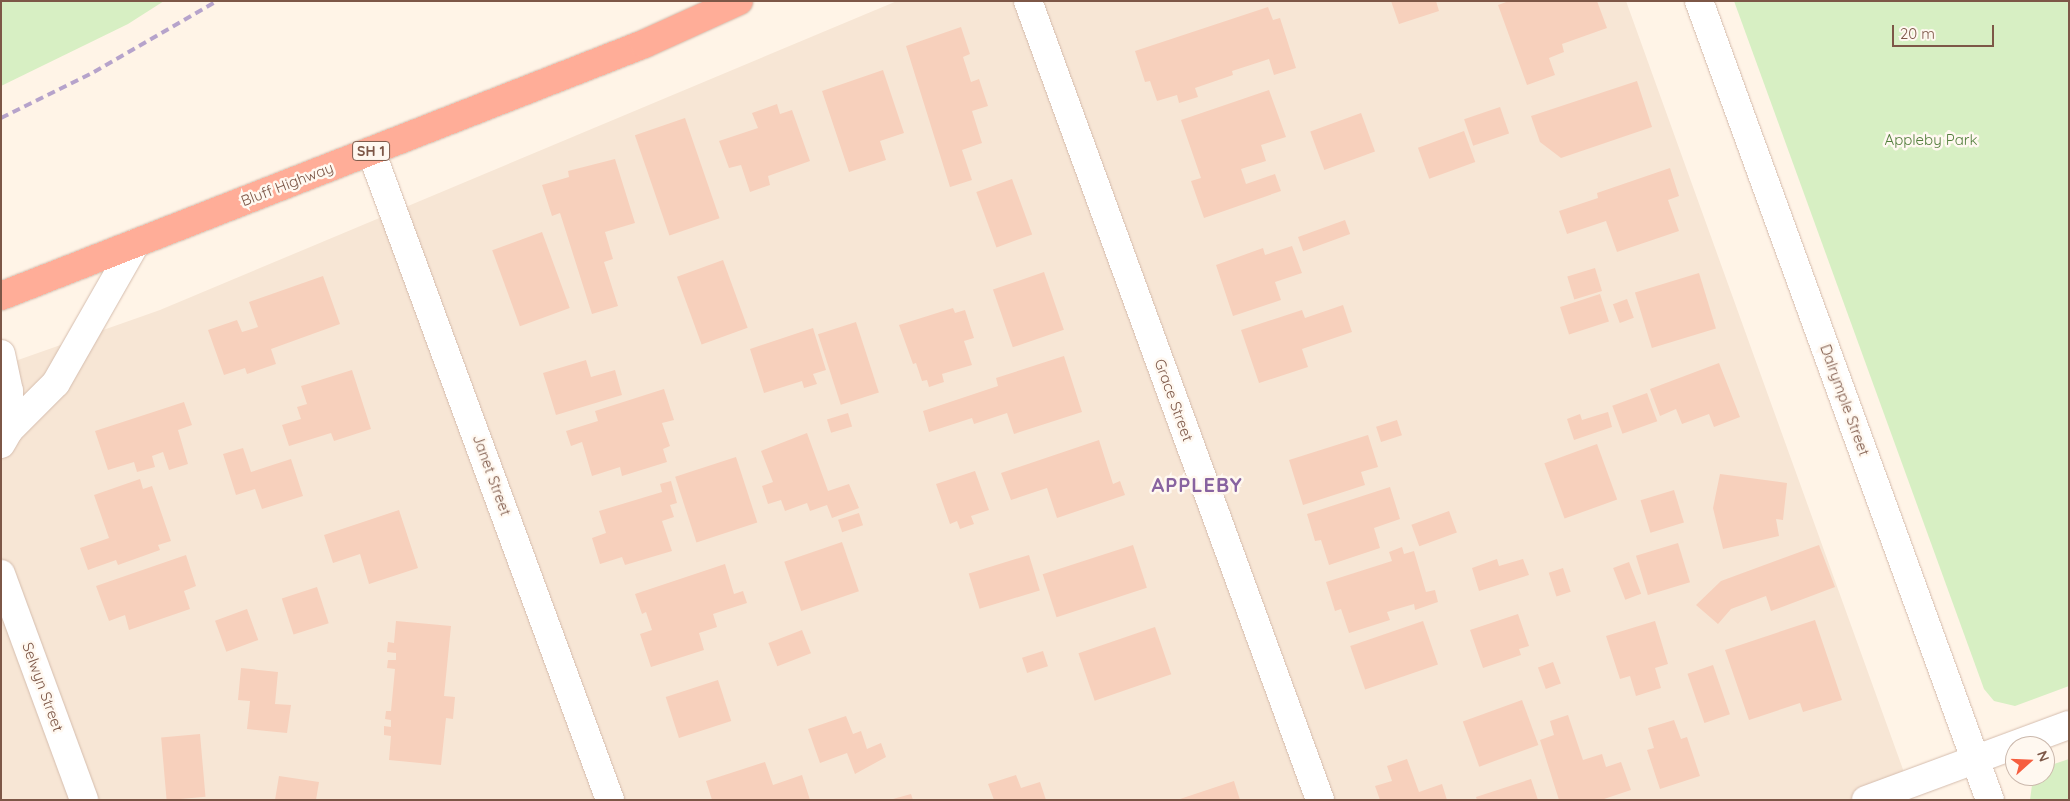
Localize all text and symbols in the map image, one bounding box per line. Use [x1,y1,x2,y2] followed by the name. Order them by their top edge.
[1895,15,1998,47] scale bar
[1900,24,1935,43] text: 20 m
[1884,131,1978,149] park label: Appleby Park
[351,140,391,162] road number: SH 1
[238,158,336,210] street label: Bluff Highway
[1816,342,1874,458] street label: Dalrymple Street
[1151,356,1197,444] street label: Grace Street
[469,432,515,518] street label: Janet Street
[1151,472,1243,496] district label: APPLEBY
[19,640,67,734] street label: Selwyn Street
[2005,736,2055,786] north arrow
[2033,748,2053,764] text: N

